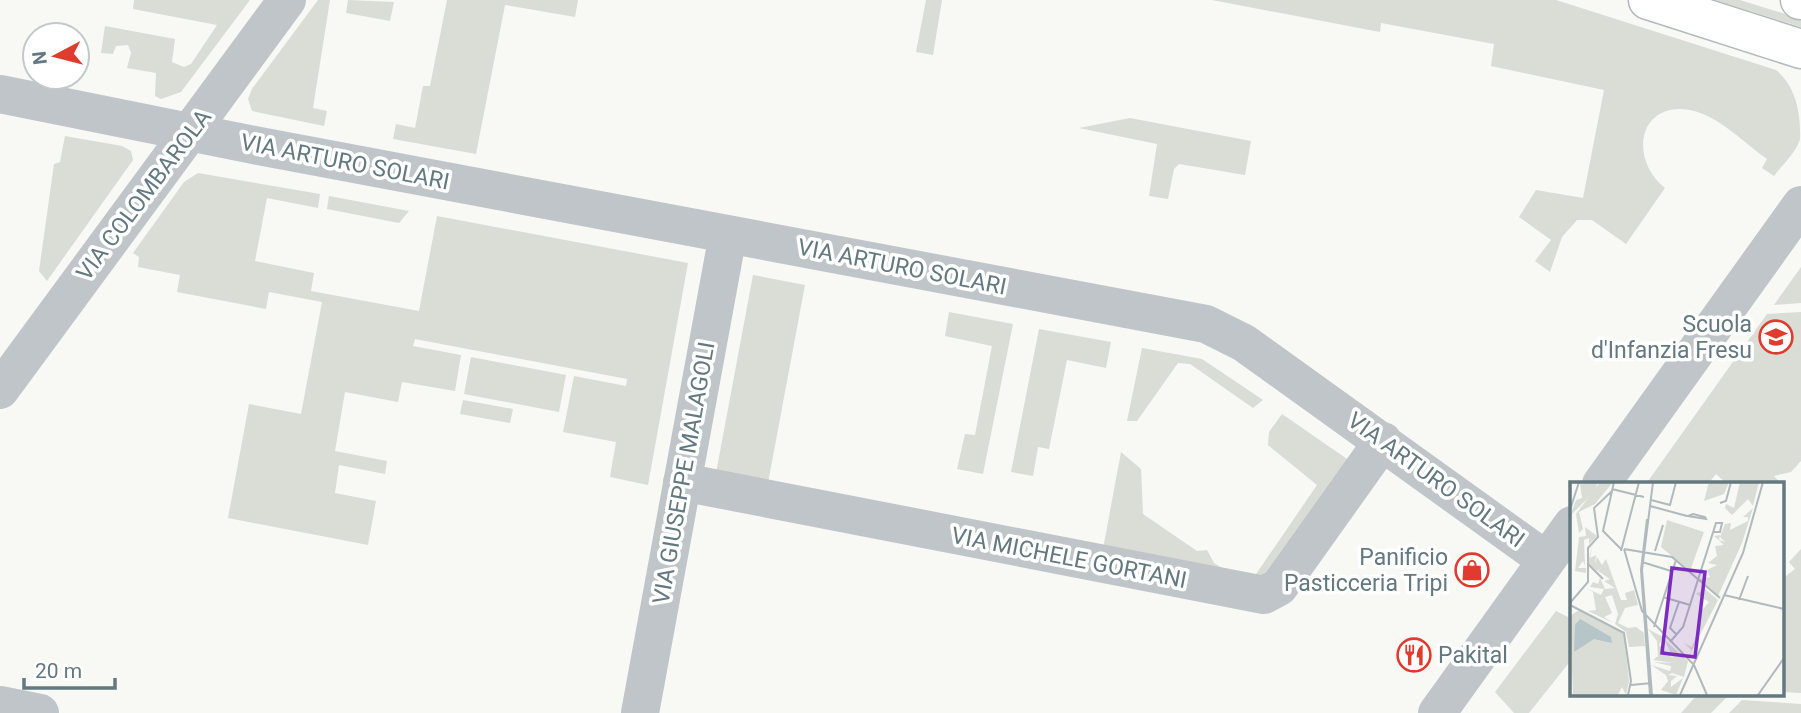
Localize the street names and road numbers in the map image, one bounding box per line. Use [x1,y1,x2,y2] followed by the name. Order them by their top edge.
[71,104,217,286] street label: VIA COLOMBAROLA
[238,129,452,195] street label: VIA ARTURO SOLARI
[795,234,1009,300] street label: VIA ARTURO SOLARI
[648,340,720,606] street label: VIA GIUSEPPE MALAGOLI
[1342,407,1530,553] street label: VIA ARTURO SOLARI
[949,522,1189,594] street label: VIA MICHELE GORTANI

